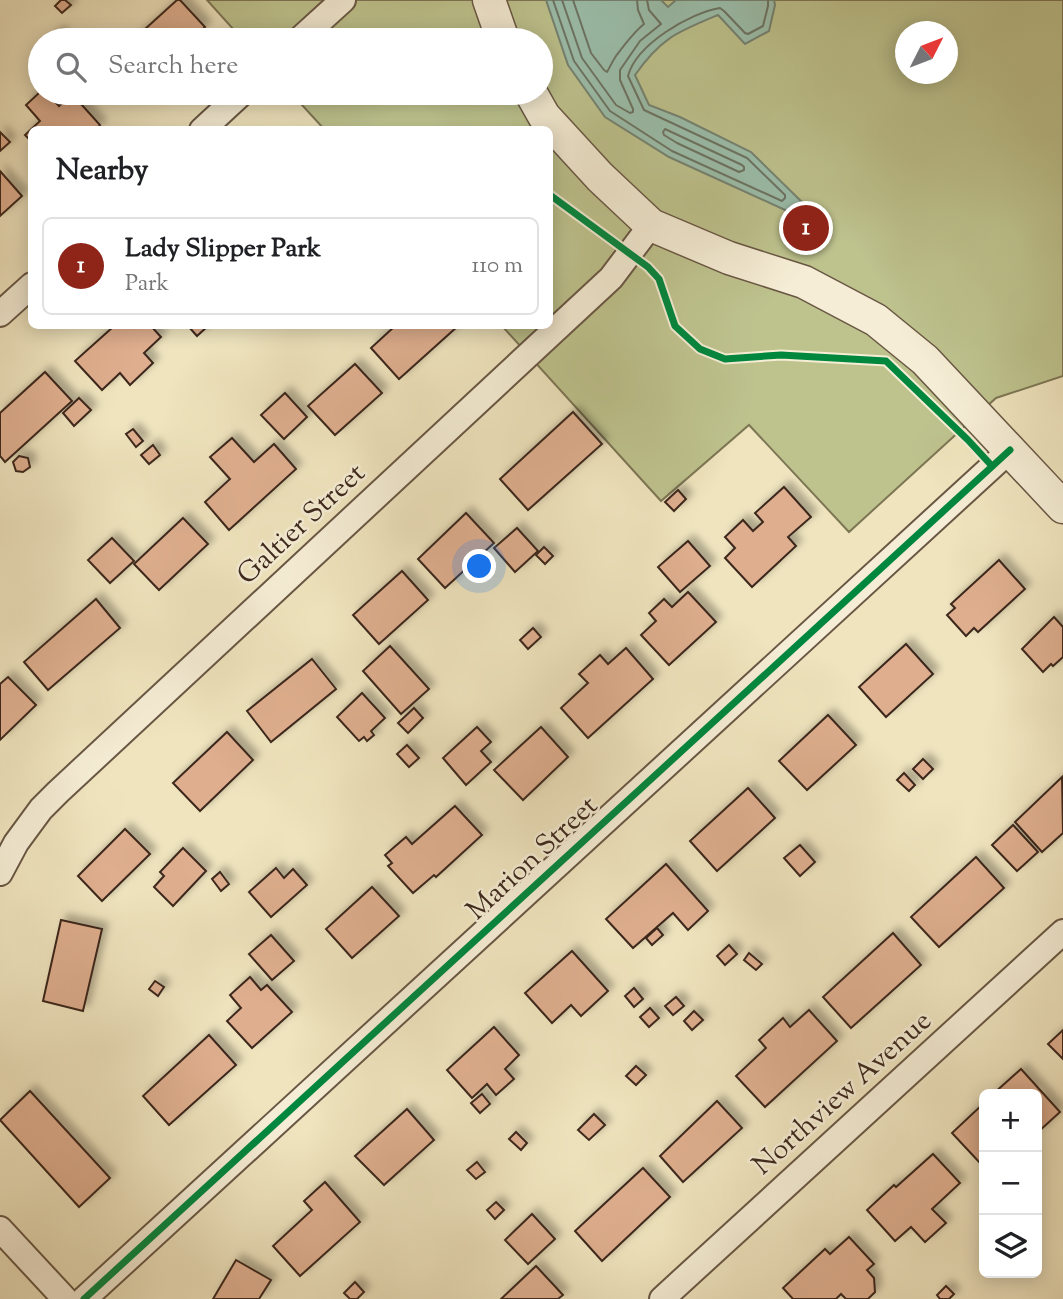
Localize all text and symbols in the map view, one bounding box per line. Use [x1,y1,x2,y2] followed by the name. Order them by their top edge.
[895,21,958,84] north arrow
[28,28,553,105] search box
[52,48,90,86] icon: search
[108,48,238,85] text: Search here
[56,150,148,193] text: Nearby
[783,202,829,254] pin: 1
[125,231,321,268] text: Lady Slipper Park
[77,250,85,283] text: 1
[472,250,523,283] text: 110 m
[125,268,169,301] text: Park
[229,455,375,595] street label: Galtier Street
[462,549,496,583] your location
[458,787,608,930] street label: Marion Street
[745,1003,941,1185] street label: Northview Avenue
[979,1089,1042,1278] map controls
[979,1089,1042,1152] button: +
[979,1152,1042,1215] button: −
[979,1215,1042,1278] button: layers

